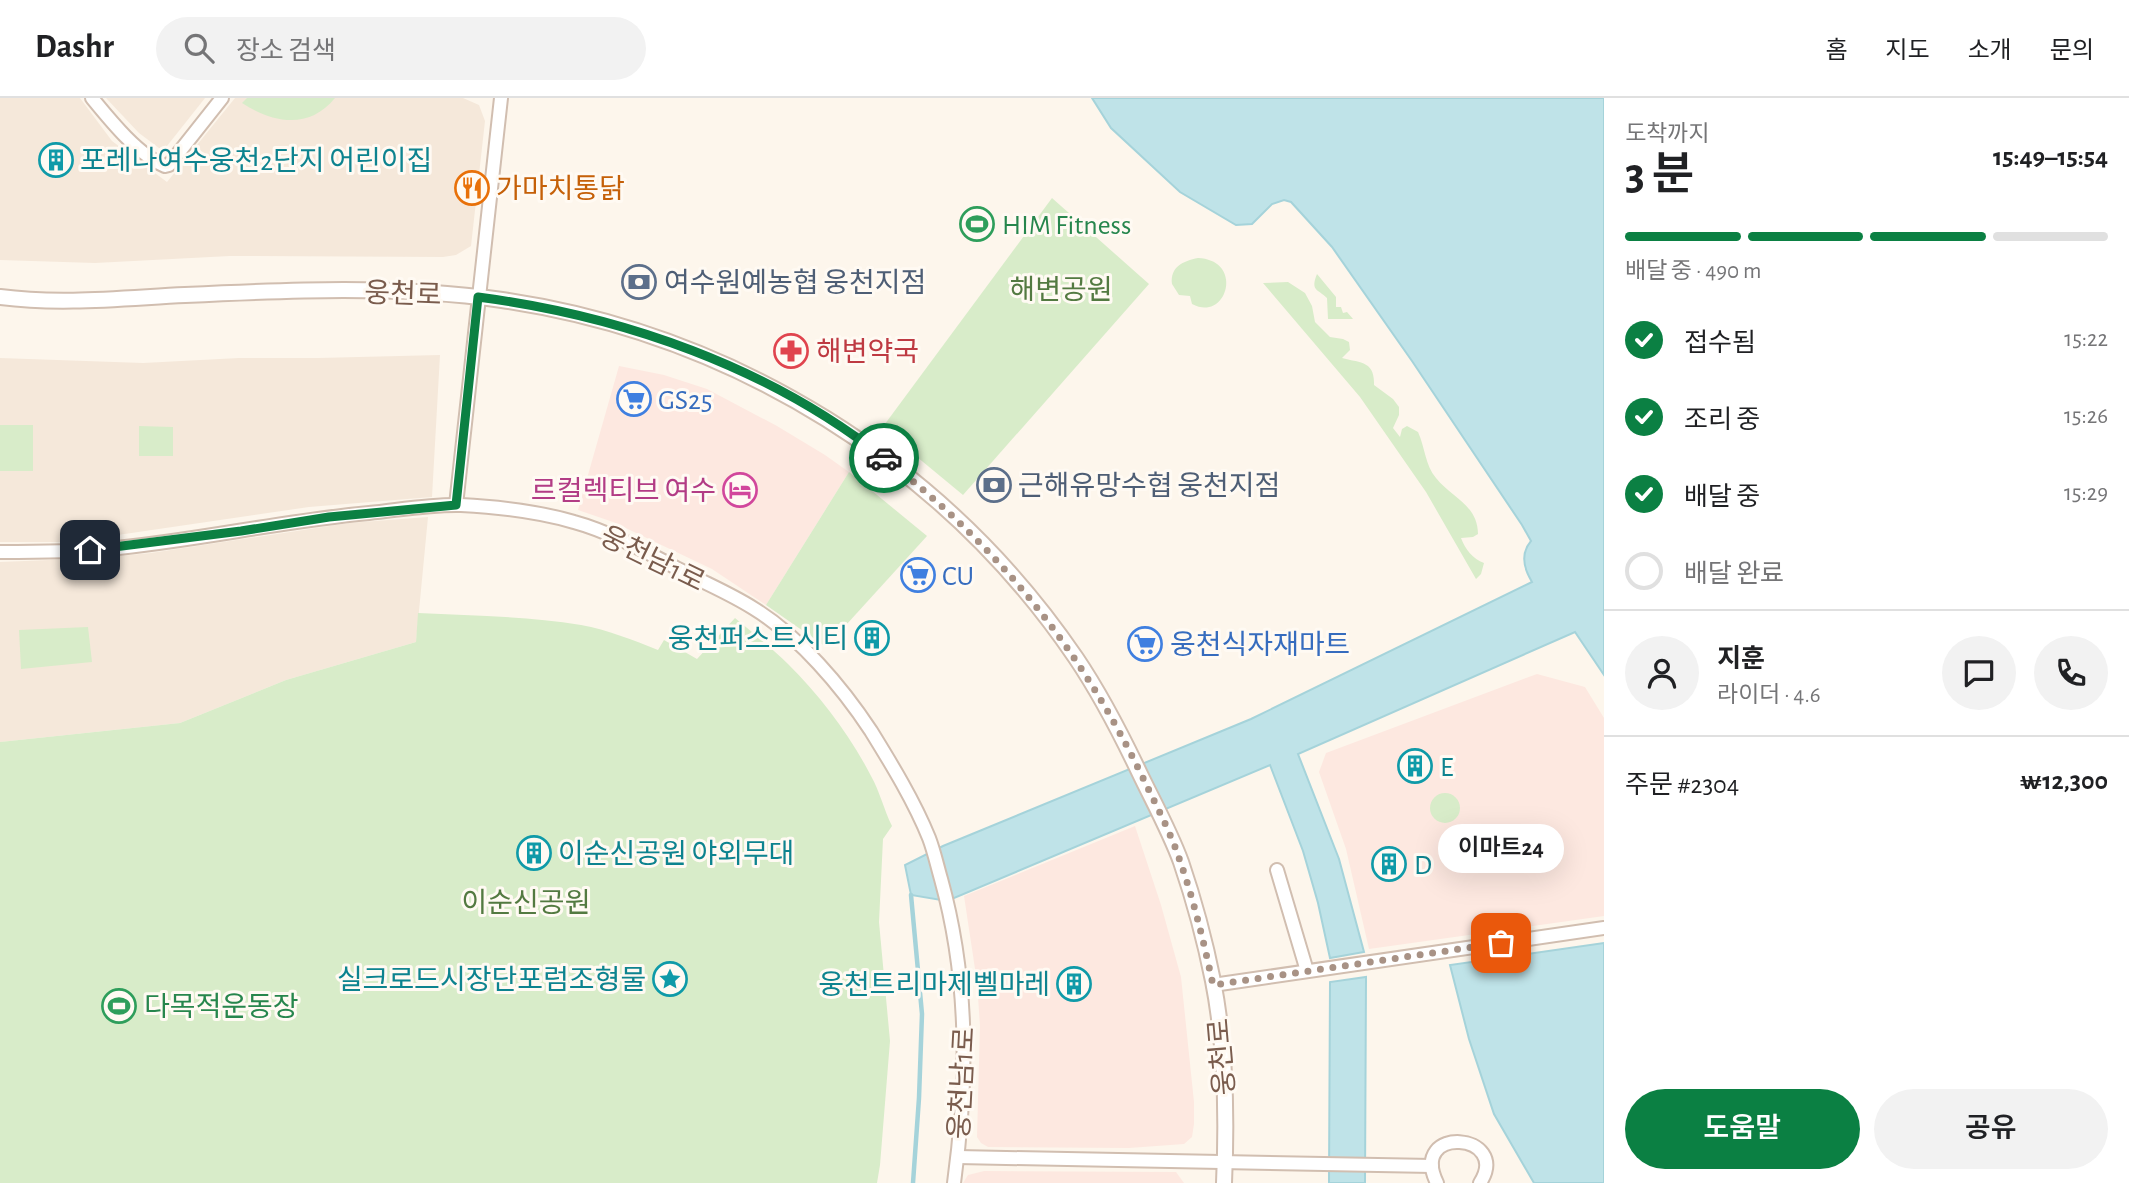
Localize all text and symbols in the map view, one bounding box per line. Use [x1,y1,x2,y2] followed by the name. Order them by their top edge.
[156,17,646,80] search box
[180,29,218,67] icon: search
[35,31,114,64] text: Dashr
[236,38,336,64] text: 장소 검색
[1825,39,1847,63] text: 홈
[1885,39,1930,63] text: 지도
[1968,39,2012,63] text: 소개
[2050,39,2094,63] text: 문의
[1625,123,1710,146] text: 도착까지
[37,141,75,179] building icon: 포레나여수웅천2단지 어린이집
[1993,144,2108,170] text: 15:49–15:54
[80,146,432,176] place label: 포레나여수웅천2단지 어린이집
[1625,152,1694,198] text: 3 분
[453,169,491,207] restaurant icon: 가마치통닭
[496,174,625,204] place label: 가마치통닭
[958,205,996,243] sports icon: HIM Fitness
[1002,212,1131,240] place label: HIM Fitness
[1625,260,1761,283] text: 배달 중 · 490 m
[620,263,658,301] bank icon: 여수원예농협 웅천지점
[664,268,926,298] place label: 여수원예농협 웅천지점
[1009,275,1113,305] park label: 해변공원
[364,278,442,310] street label: 웅천로
[1625,321,1663,359] icon: check
[2064,328,2108,351] text: 15:22
[1684,330,1756,356] text: 접수됨
[772,332,810,370] pharmacy icon: 해변약국
[816,337,919,367] place label: 해변약국
[615,380,653,418] supermarket icon: GS25
[658,387,712,415] place label: GS25
[1625,398,1663,436] icon: check
[2064,405,2108,428] text: 15:26
[1684,407,1760,433] text: 조리 중
[849,423,919,493] courier
[865,439,903,477] icon: car
[975,466,1013,504] bank icon: 근해유망수협 웅천지점
[721,471,759,509] hotel icon: 르컬렉티브 여수
[1018,471,1280,501] place label: 근해유망수협 웅천지점
[1625,475,1663,513] icon: check
[531,476,716,506] place label: 르컬렉티브 여수
[2064,482,2108,505] text: 15:29
[1684,484,1760,510] text: 배달 중
[60,520,120,580] pin
[595,521,710,597] street label: 웅천남1로
[71,531,109,569] icon: home
[899,556,937,594] supermarket icon: CU
[1684,561,1784,587] text: 배달 완료
[942,563,974,591] place label: CU
[853,619,891,657] building icon: 웅천퍼스트시티
[668,624,848,654] place label: 웅천퍼스트시티
[1126,625,1164,663] supermarket icon: 웅천식자재마트
[1170,630,1350,660] place label: 웅천식자재마트
[1625,636,1699,710] button: person
[1942,636,2016,710] button: chat
[2034,636,2108,710] button: phone
[1717,646,1765,672] text: 지훈
[1717,684,1820,707] text: 라이더 · 4.6
[1396,747,1434,785] building icon: E
[1440,754,1454,782] place label: E
[2020,768,2108,794] text: ₩12,300
[1625,772,1739,798] text: 주문 #2304
[1438,824,1564,873] callout: 이마트24
[515,834,553,872] building icon: 이순신공원 야외무대
[1458,837,1544,860] text: 이마트24
[558,839,794,869] place label: 이순신공원 야외무대
[1370,845,1408,883] building icon: D
[1414,852,1432,880] place label: D
[462,888,590,918] park label: 이순신공원
[1471,913,1531,973] pin
[1482,924,1520,962] icon: bag
[651,960,689,998] place icon: 실크로드시장단포럼조형물
[337,965,646,995] place label: 실크로드시장단포럼조형물
[1055,965,1093,1003] building icon: 웅천트리마제벨마레
[818,970,1050,1000] place label: 웅천트리마제벨마레
[100,987,138,1025] sports icon: 다목적운동장
[144,992,299,1022] place label: 다목적운동장
[1204,1017,1240,1097] street label: 웅천로
[944,1026,980,1140] street label: 웅천남1로
[1625,1089,1860,1169] button: 도움말
[1874,1089,2108,1169] button: 공유

